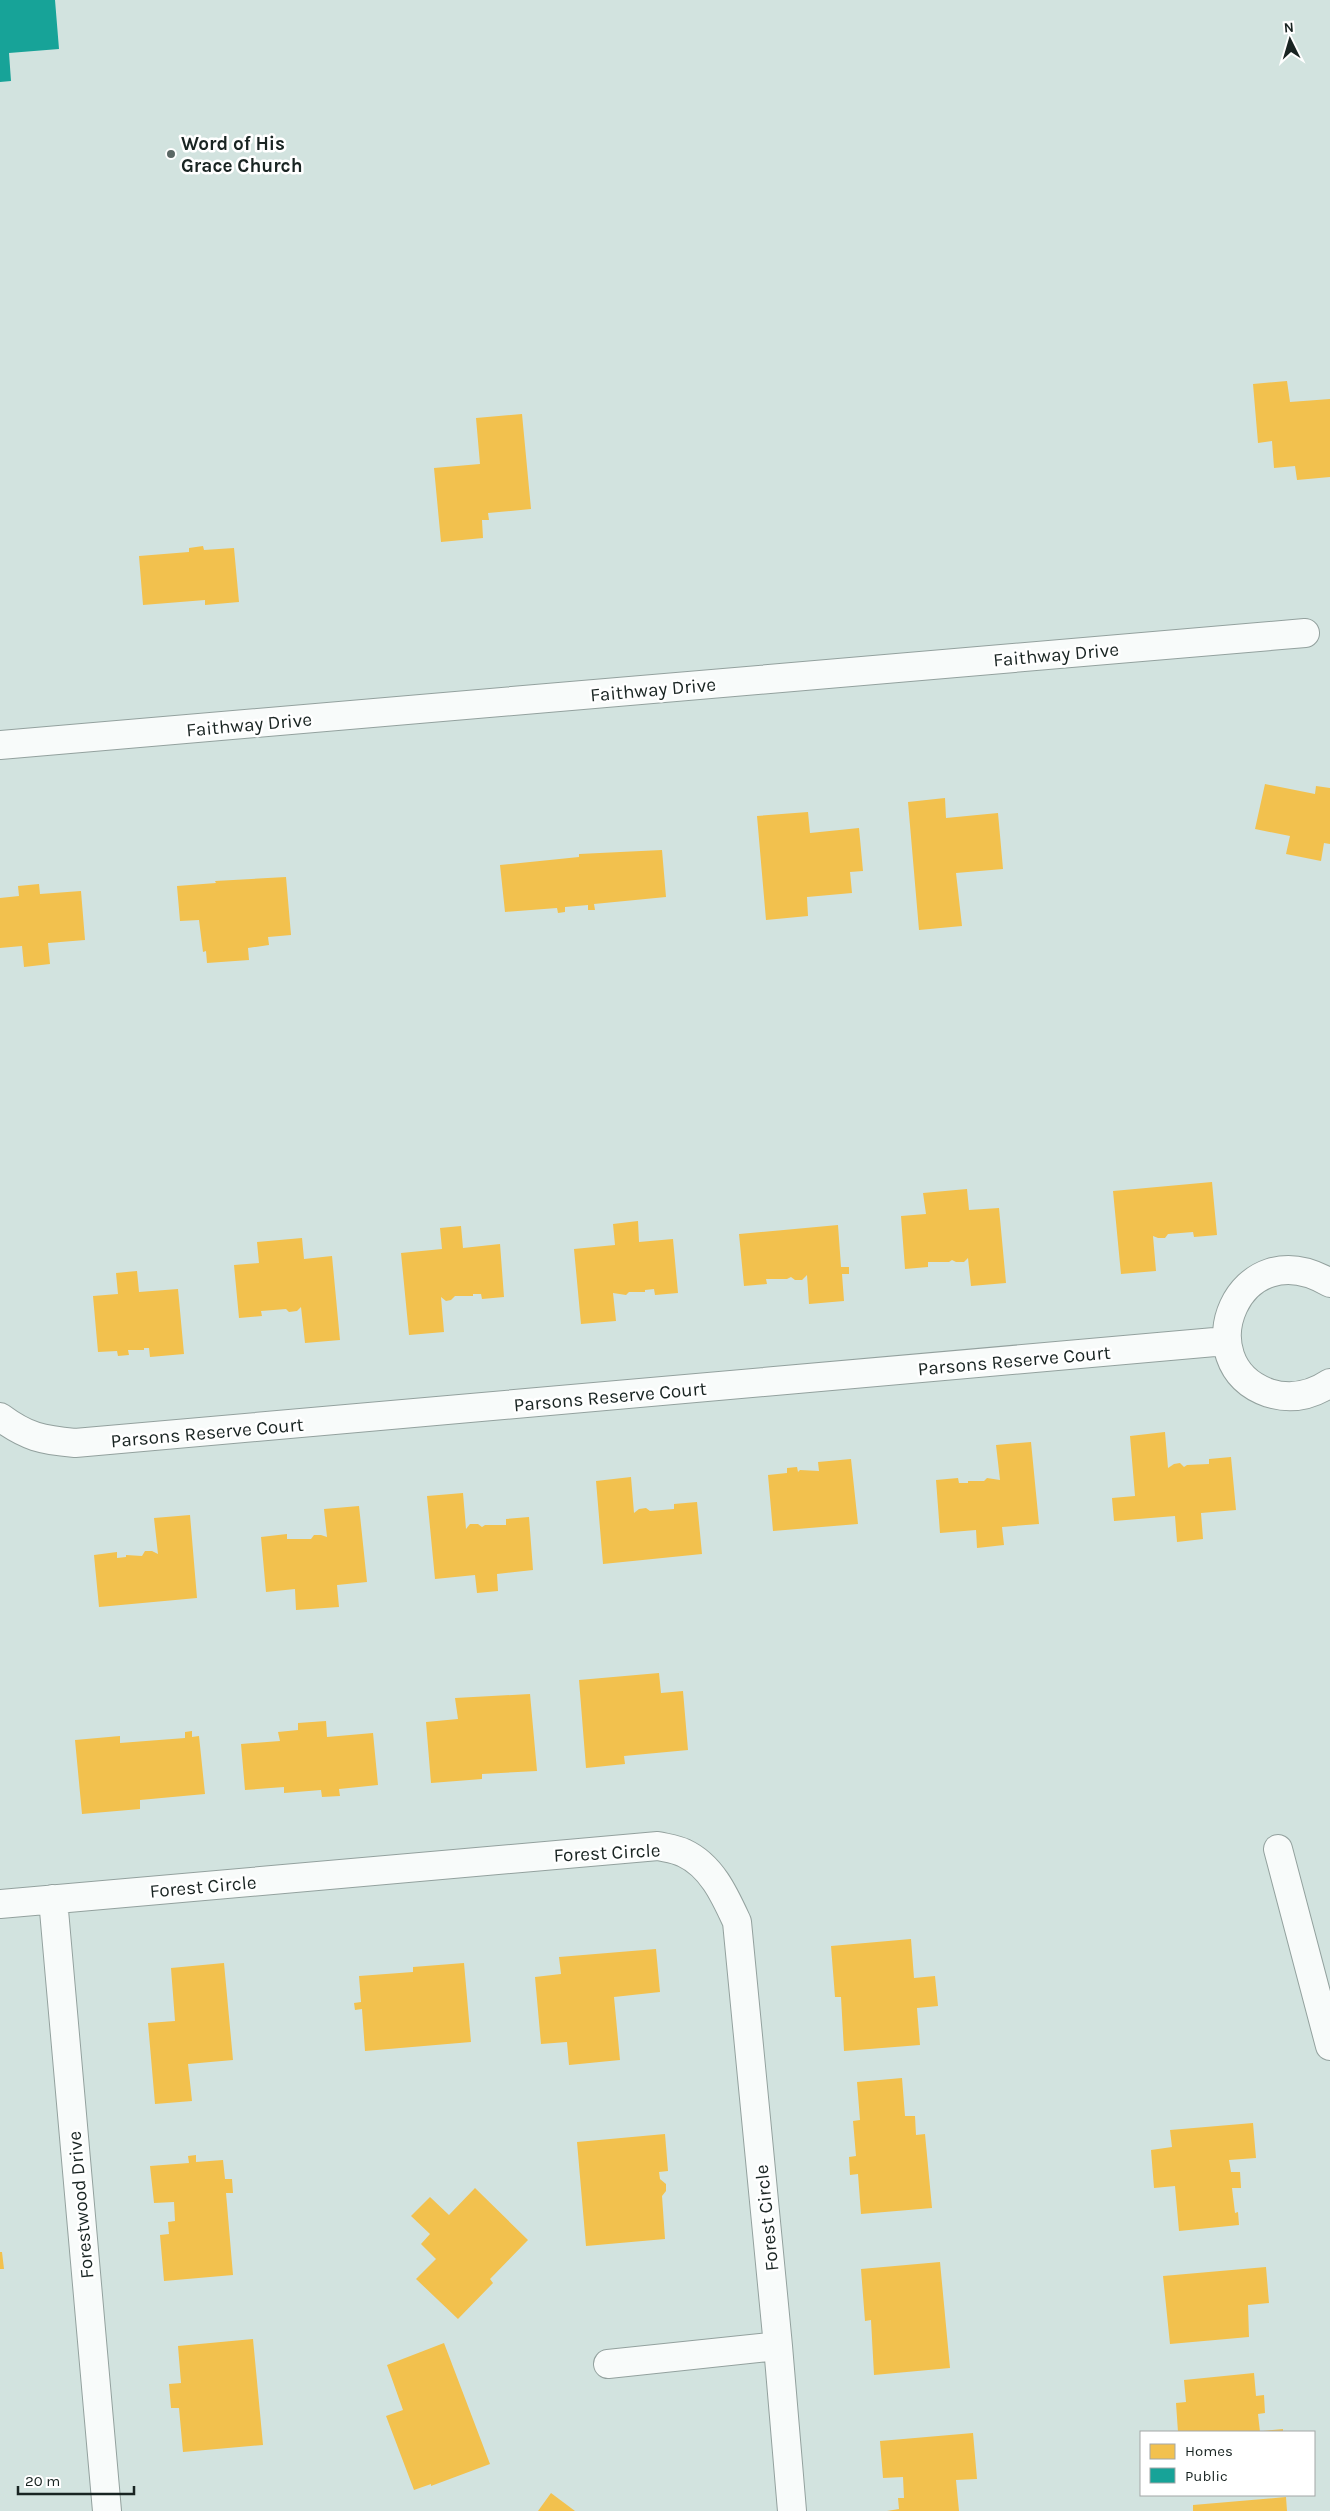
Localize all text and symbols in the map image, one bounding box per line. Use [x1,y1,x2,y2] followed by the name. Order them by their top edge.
[1265,15,1315,65] north arrow
[1283,19,1295,36] text: N
[181,133,303,177] place label: Word of His Grace Church
[165,148,177,160] marker: Word of His Grace Church
[992,639,1120,671] street label: Faithway Drive
[589,674,717,706] street label: Faithway Drive
[185,709,313,741] street label: Faithway Drive
[917,1342,1111,1380] street label: Parsons Reserve Court
[513,1378,707,1416] street label: Parsons Reserve Court
[110,1414,304,1452] street label: Parsons Reserve Court
[553,1839,661,1867] street label: Forest Circle
[149,1871,257,1903] street label: Forest Circle
[64,2130,98,2280] street label: Forestwood Drive
[750,2163,784,2272] street label: Forest Circle
[1140,2431,1315,2496] legend
[1185,2442,1233,2460] text: Homes
[18,2464,134,2496] scale bar
[1185,2467,1228,2485] text: Public
[25,2472,60,2490] text: 20 m

